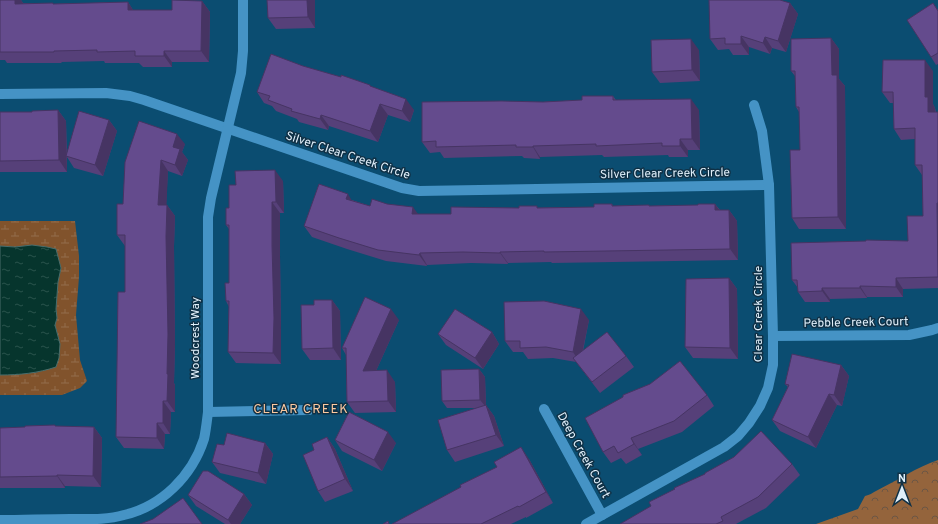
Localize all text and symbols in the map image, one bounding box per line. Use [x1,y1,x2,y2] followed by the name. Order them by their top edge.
[283,128,412,184] street label: Silver Clear Creek Circle
[600,165,730,183] street label: Silver Clear Creek Circle
[751,266,767,362] street label: Clear Creek Circle
[188,297,204,379] street label: Woodcrest Way
[803,314,909,332] street label: Pebble Creek Court
[253,402,349,418] district label: CLEAR CREEK
[553,410,613,501] street label: Deep Creek Court
[882,468,922,508] north arrow
[898,472,906,486] text: N

